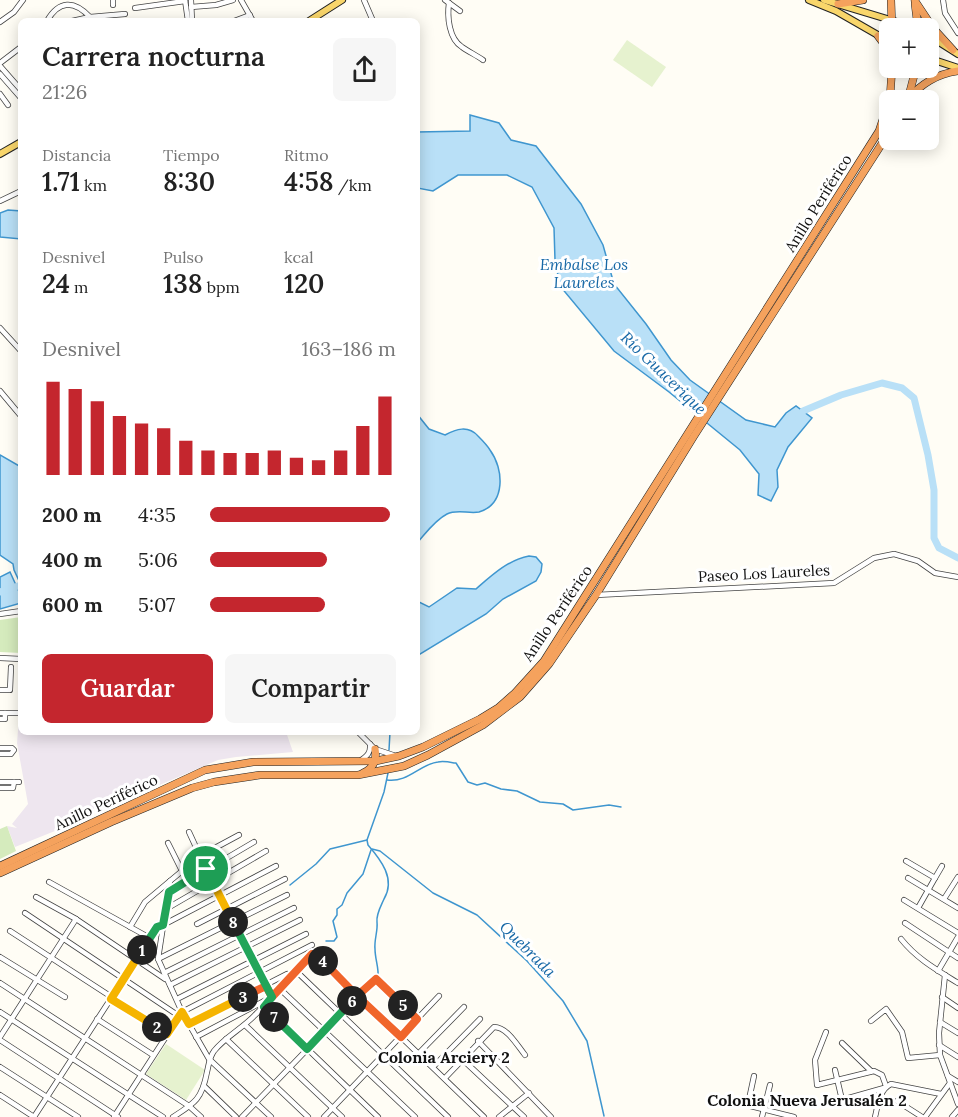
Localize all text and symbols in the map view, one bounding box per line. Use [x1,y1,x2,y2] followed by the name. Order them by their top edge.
[879,18,939,150] map controls
[879,18,939,78] button: +
[333,38,396,101] button: share
[42,39,265,73] text: Carrera nocturna
[42,79,87,104] text: 21:26
[879,90,939,150] button: −
[42,145,111,165] text: Distancia
[163,145,220,165] text: Tiempo
[284,145,329,165] text: Ritmo
[780,150,856,256] street label: Anillo Periférico
[42,165,80,198] text: 1.71
[163,165,215,198] text: 8:30
[284,165,334,198] text: 4:58
[80,175,107,195] text: km
[334,175,372,195] text: /km
[42,247,105,267] text: Desnivel
[163,247,203,267] text: Pulso
[284,247,314,267] text: kcal
[540,254,628,292] water label: Embalse Los Laureles
[42,267,70,300] text: 24
[163,267,203,300] text: 138
[284,267,324,300] text: 120
[70,277,88,297] text: m
[203,277,240,297] text: bpm
[617,327,711,419] water label: Río Guacerique
[42,336,121,361] text: Desnivel
[302,336,396,361] text: 163–186 m
[42,502,102,527] text: 200 m
[138,502,176,527] text: 4:35
[42,547,102,572] text: 400 m
[138,547,178,572] text: 5:06
[698,560,830,586] street label: Paseo Los Laureles
[517,561,596,666] street label: Anillo Periférico
[42,592,103,617] text: 600 m
[138,592,175,617] text: 5:07
[42,654,213,723] button: Guardar
[225,654,396,723] button: Compartir
[50,770,161,835] street label: Anillo Periférico
[180,843,231,894] pin
[189,852,222,885] icon: arrive
[218,907,248,937] pin: 8
[228,912,238,932] text: 8
[496,917,560,981] water label: Quebrada
[127,935,157,965] pin: 1
[139,940,145,960] text: 1
[308,946,338,976] pin: 4
[319,951,327,971] text: 4
[228,982,258,1012] pin: 3
[337,986,367,1016] pin: 6
[239,987,247,1007] text: 3
[388,990,418,1020] pin: 5
[347,991,357,1011] text: 6
[399,995,407,1015] text: 5
[259,1002,289,1032] pin: 7
[270,1007,278,1027] text: 7
[142,1012,172,1042] pin: 2
[153,1017,161,1037] text: 2
[378,1047,510,1067] district label: Colonia Arciery 2
[707,1090,907,1110] district label: Colonia Nueva Jerusalén 2

